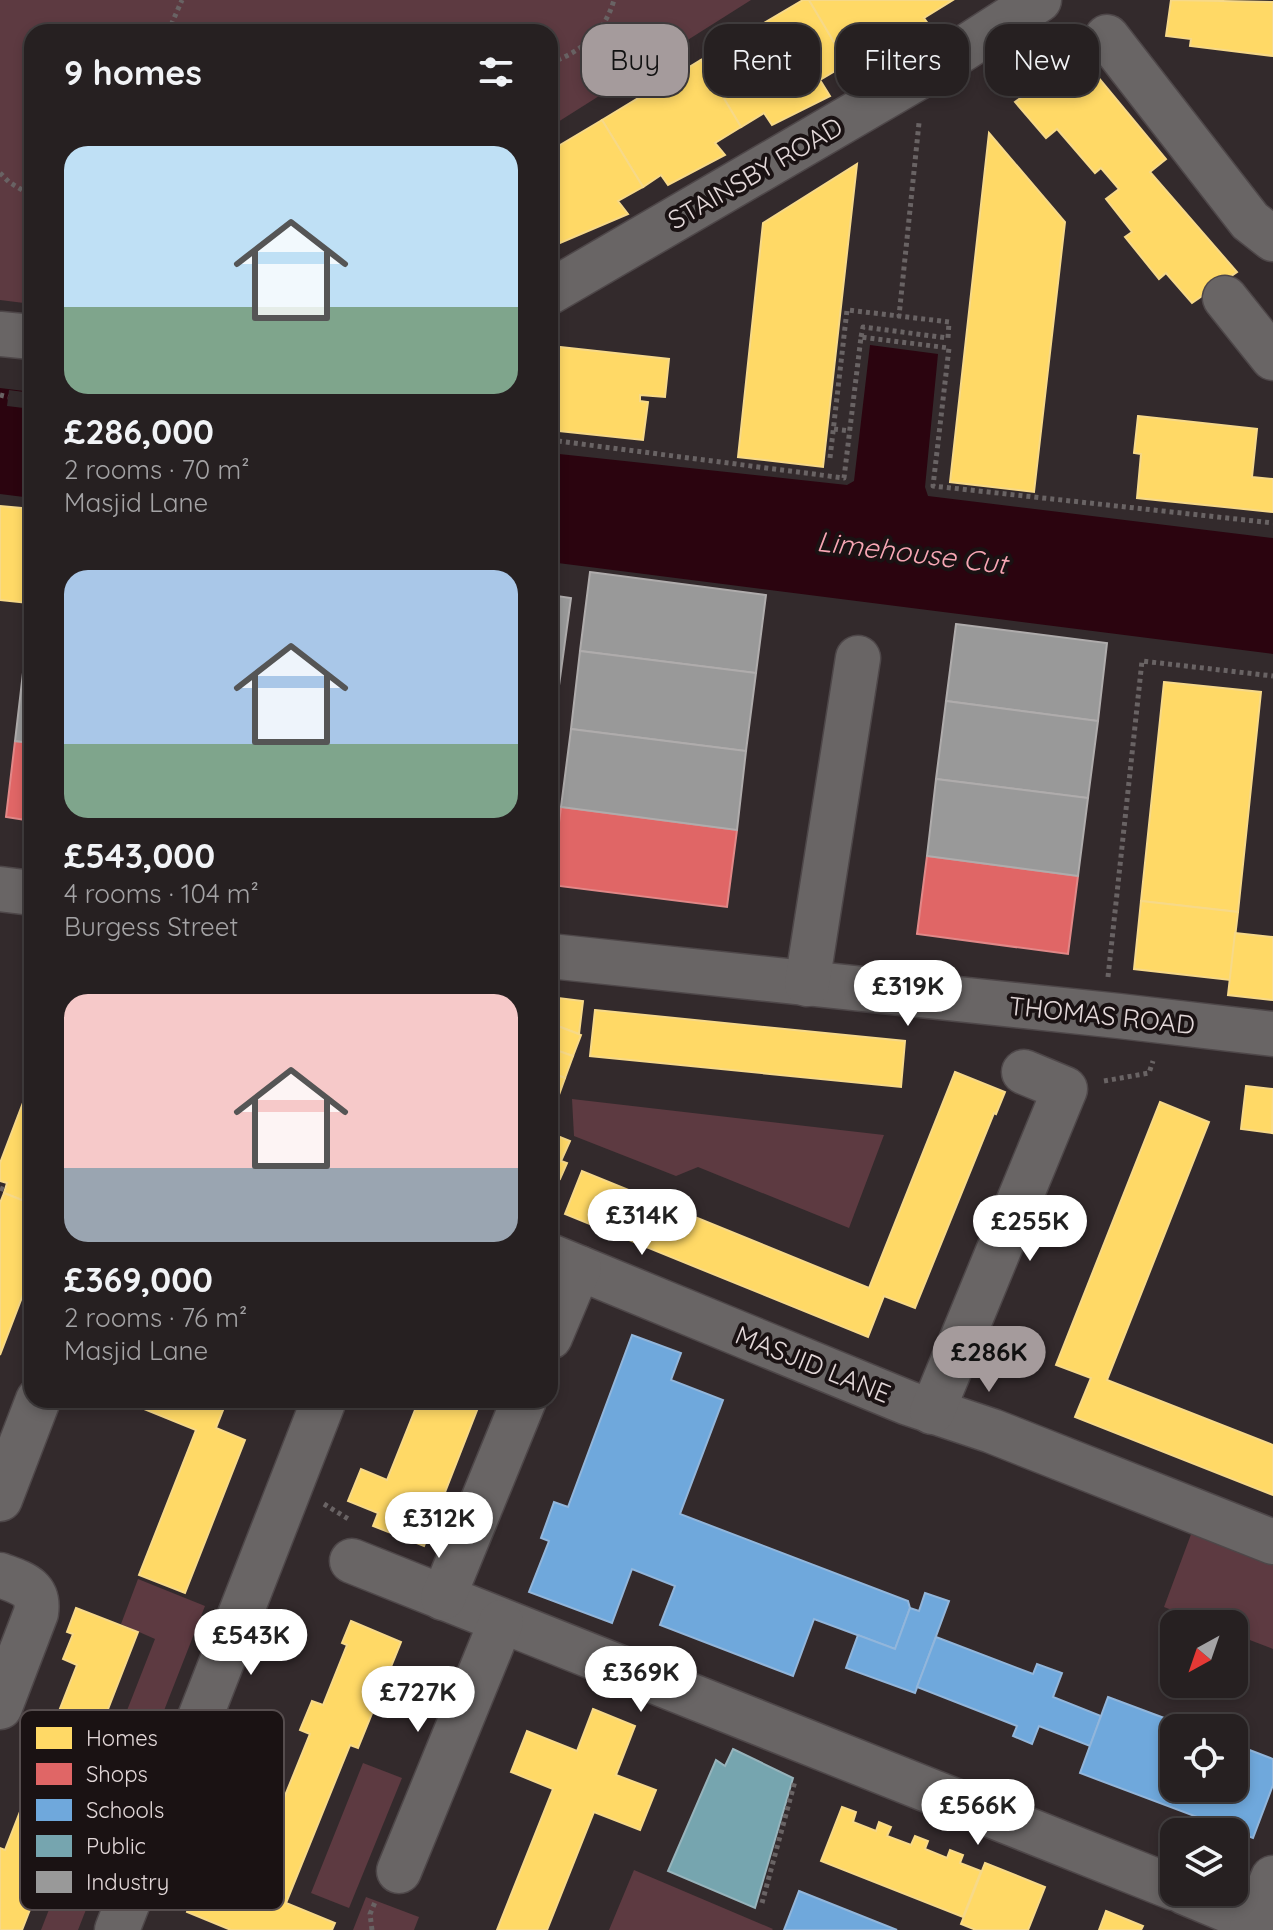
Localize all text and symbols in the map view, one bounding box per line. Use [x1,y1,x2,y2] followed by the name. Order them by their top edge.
[582,24,688,96] chip: Buy
[704,24,820,96] chip: Rent
[836,24,969,96] chip: Filters
[985,24,1099,96] chip: New
[474,50,518,94] icon: filters
[64,51,202,94] text: 9 homes
[662,110,848,236] street label: STAINSBY ROAD
[219,198,363,342] icon: home
[64,410,214,453] text: £286,000
[64,453,249,486] text: 2 rooms · 70 m²
[64,486,208,519] text: Masjid Lane
[815,523,1013,581] water label: Limehouse Cut
[219,622,363,766] icon: home
[64,834,215,877] text: £543,000
[64,877,259,910] text: 4 rooms · 104 m²
[64,910,238,943] text: Burgess Street
[852,960,964,1028] pin: £319K
[872,969,944,1002] text: £319K
[1007,989,1197,1041] street label: THOMAS ROAD
[219,1046,363,1190] icon: home
[586,1189,698,1257] pin: £314K
[974,1195,1086,1263] pin: £255K
[606,1198,678,1231] text: £314K
[991,1204,1069,1237] text: £255K
[64,1258,213,1301] text: £369,000
[64,1301,247,1334] text: 2 rooms · 76 m²
[731,1318,895,1410] street label: MASJID LANE
[933,1326,1045,1394] pin: £286K
[64,1334,208,1367] text: Masjid Lane
[951,1335,1027,1368] text: £286K
[383,1492,495,1560] pin: £312K
[403,1501,475,1534] text: £312K
[195,1609,307,1677] pin: £543K
[1160,1610,1248,1698] north arrow
[1160,1610,1248,1906] map controls
[212,1618,290,1651] text: £543K
[585,1646,697,1714] pin: £369K
[603,1655,679,1688] text: £369K
[362,1666,474,1734] pin: £727K
[380,1675,456,1708] text: £727K
[20,1710,284,1910] legend
[1160,1714,1248,1802] button: locate
[86,1724,158,1752] text: Homes
[86,1760,148,1788] text: Shops
[922,1779,1034,1847] pin: £566K
[940,1788,1017,1821] text: £566K
[86,1796,164,1824] text: Schools
[1160,1818,1248,1906] button: layers
[86,1832,146,1860] text: Public
[86,1868,169,1896] text: Industry

